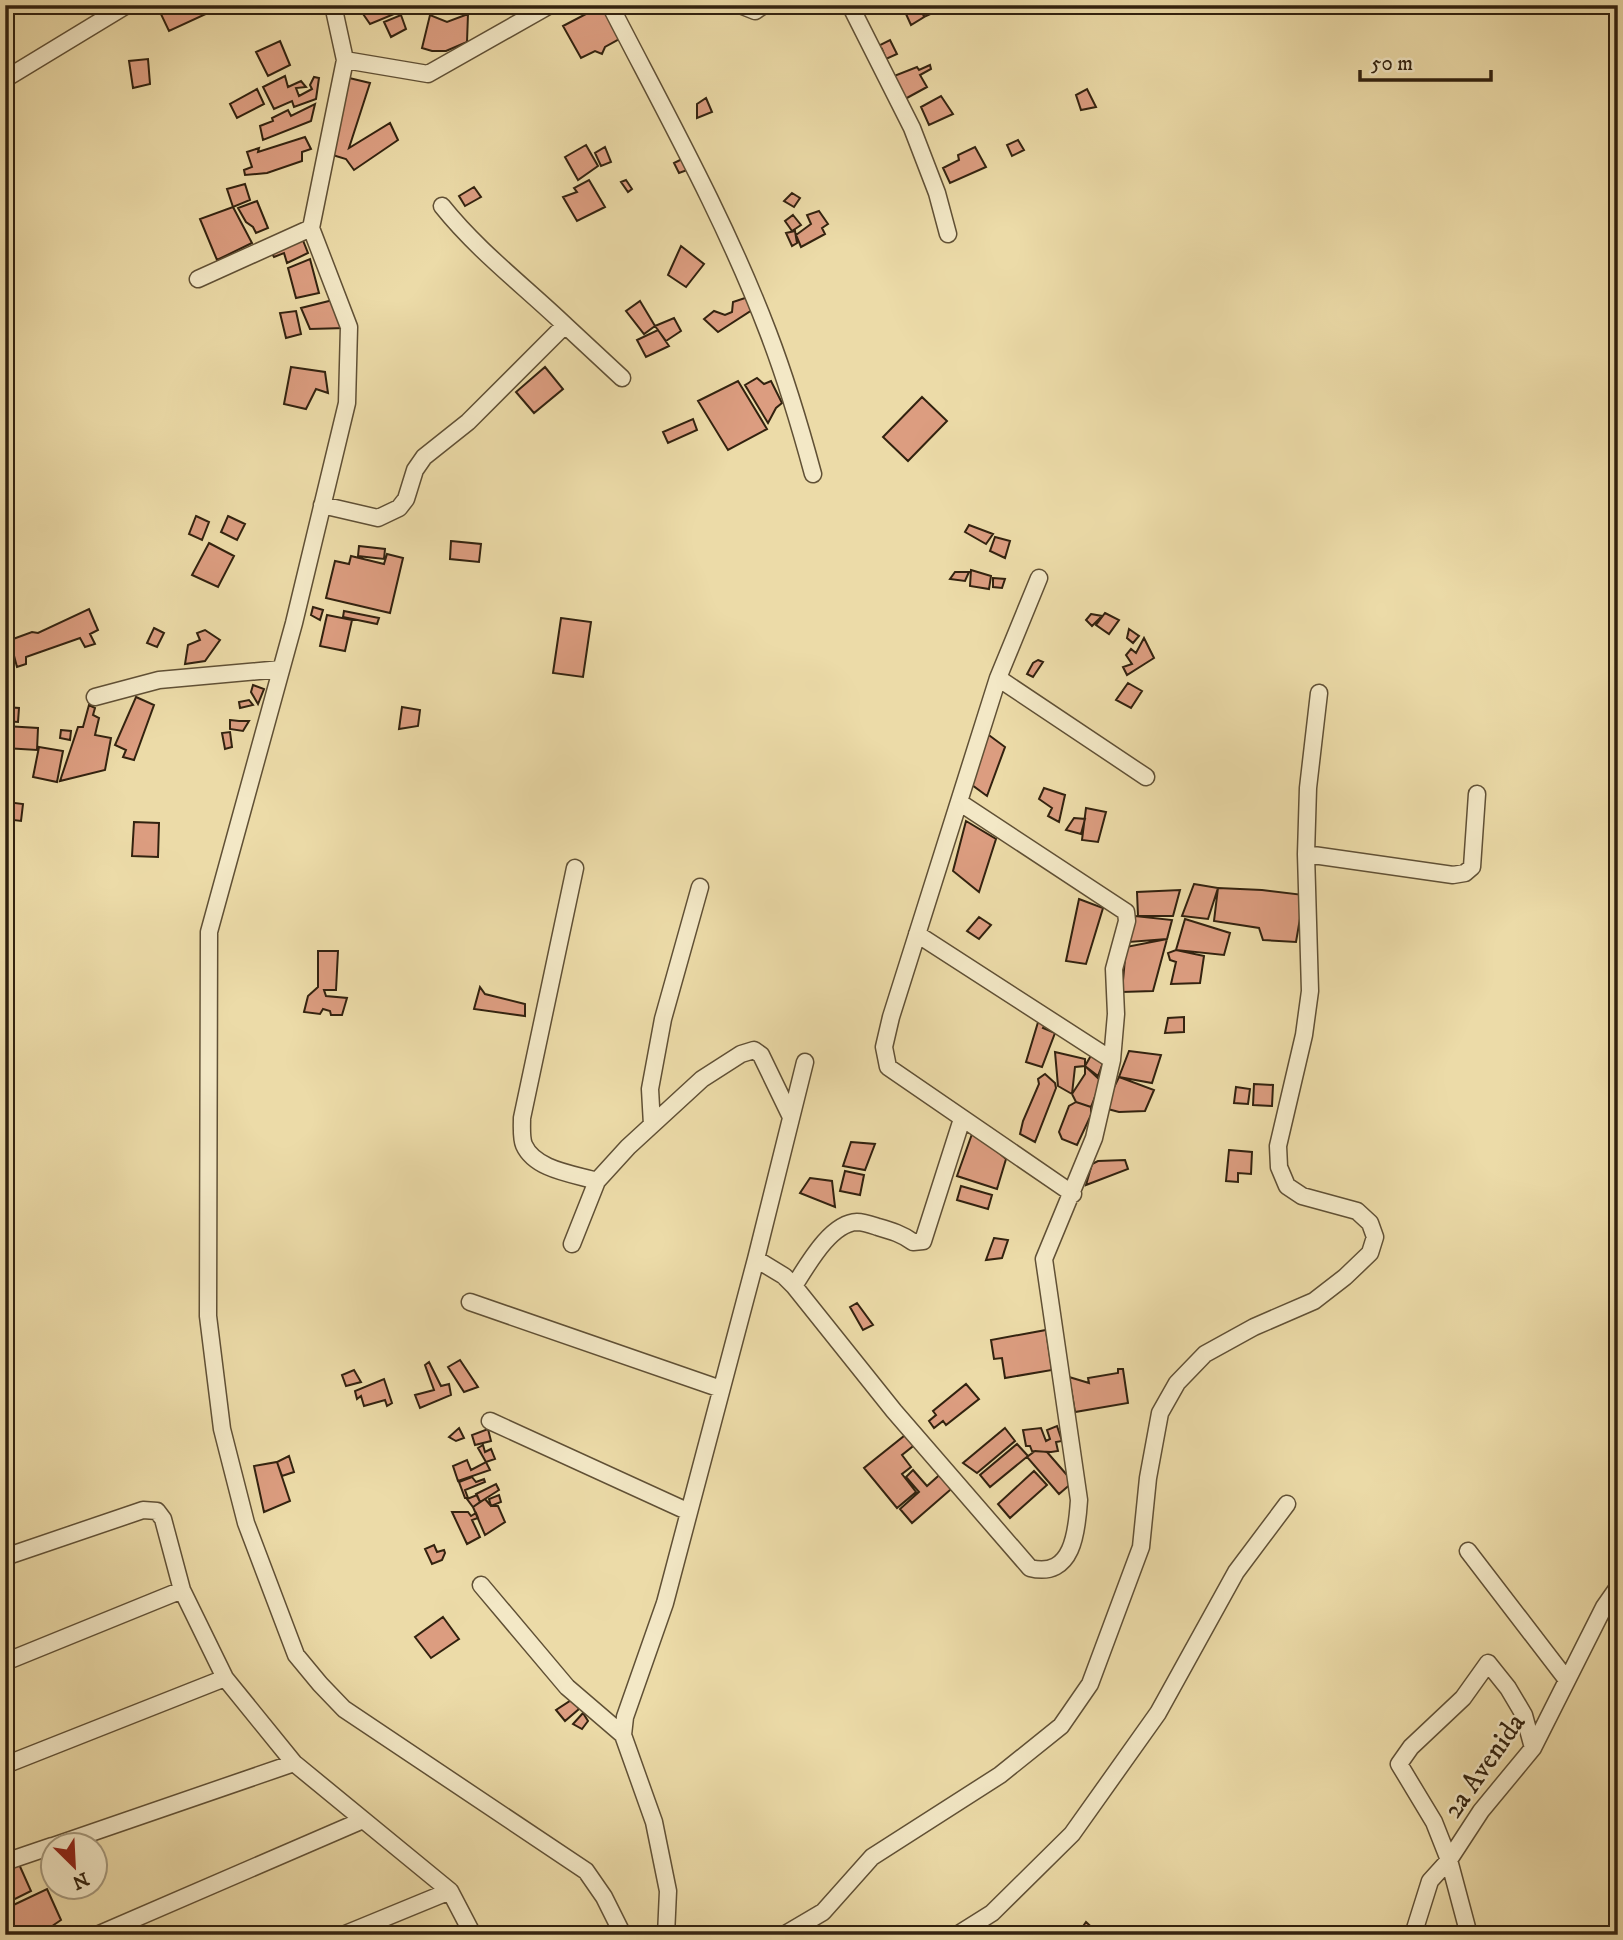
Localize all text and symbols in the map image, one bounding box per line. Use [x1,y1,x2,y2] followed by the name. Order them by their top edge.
[1360,38,1492,82] scale bar
[1371,51,1413,77] text: 50 m
[1435,1706,1533,1825] street label: 2a Avenida
[38,1832,108,1902] north arrow
[68,1866,92,1894] text: N

